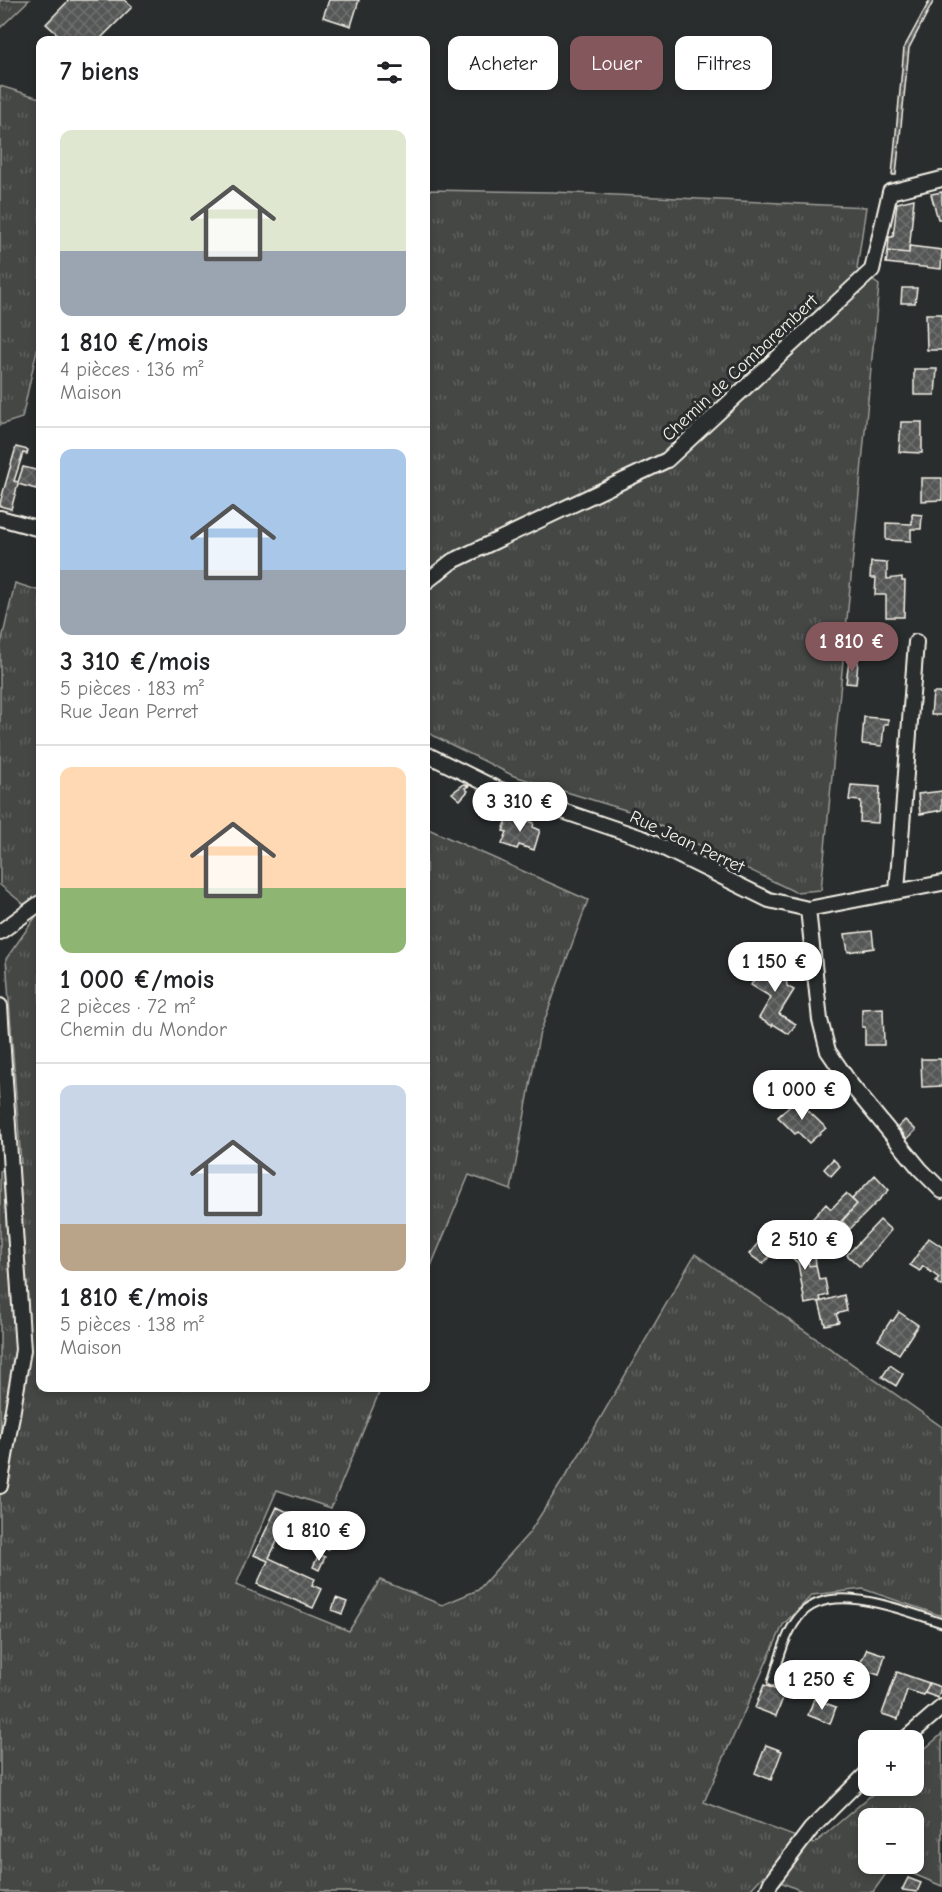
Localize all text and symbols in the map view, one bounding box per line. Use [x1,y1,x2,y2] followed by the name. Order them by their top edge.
[448,36,558,90] chip: Acheter
[570,36,663,90] chip: Louer
[675,36,772,90] chip: Filtres
[373,56,406,89] icon: filters
[60,57,139,87] text: 7 biens
[179,169,287,277] icon: home
[658,290,823,446] street label: Chemin de Combarembert
[60,328,208,358] text: 1 810 €/mois
[60,358,203,381] text: 4 pièces · 136 m²
[60,381,122,404] text: Maison
[179,488,287,596] icon: home
[797,622,907,673] pin: 1 810 €
[819,630,885,653] text: 1 810 €
[60,647,210,677] text: 3 310 €/mois
[60,677,204,700] text: 5 pièces · 183 m²
[60,700,198,723] text: Rue Jean Perret
[465,782,575,833] pin: 3 310 €
[486,790,554,813] text: 3 310 €
[179,806,287,914] icon: home
[626,806,748,878] street label: Rue Jean Perret
[720,942,830,993] pin: 1 150 €
[742,950,808,973] text: 1 150 €
[60,965,214,995] text: 1 000 €/mois
[60,995,195,1018] text: 2 pièces · 72 m²
[60,1018,227,1041] text: Chemin du Mondor
[747,1070,857,1121] pin: 1 000 €
[767,1078,837,1101] text: 1 000 €
[179,1124,287,1232] icon: home
[750,1220,860,1271] pin: 2 510 €
[771,1228,839,1251] text: 2 510 €
[60,1283,208,1313] text: 1 810 €/mois
[60,1313,204,1336] text: 5 pièces · 138 m²
[60,1336,122,1359] text: Maison
[264,1511,374,1562] pin: 1 810 €
[286,1519,352,1542] text: 1 810 €
[767,1660,877,1711] pin: 1 250 €
[788,1668,856,1691] text: 1 250 €
[858,1730,924,1874] map controls
[858,1730,924,1796] button: +
[858,1808,924,1874] button: −

